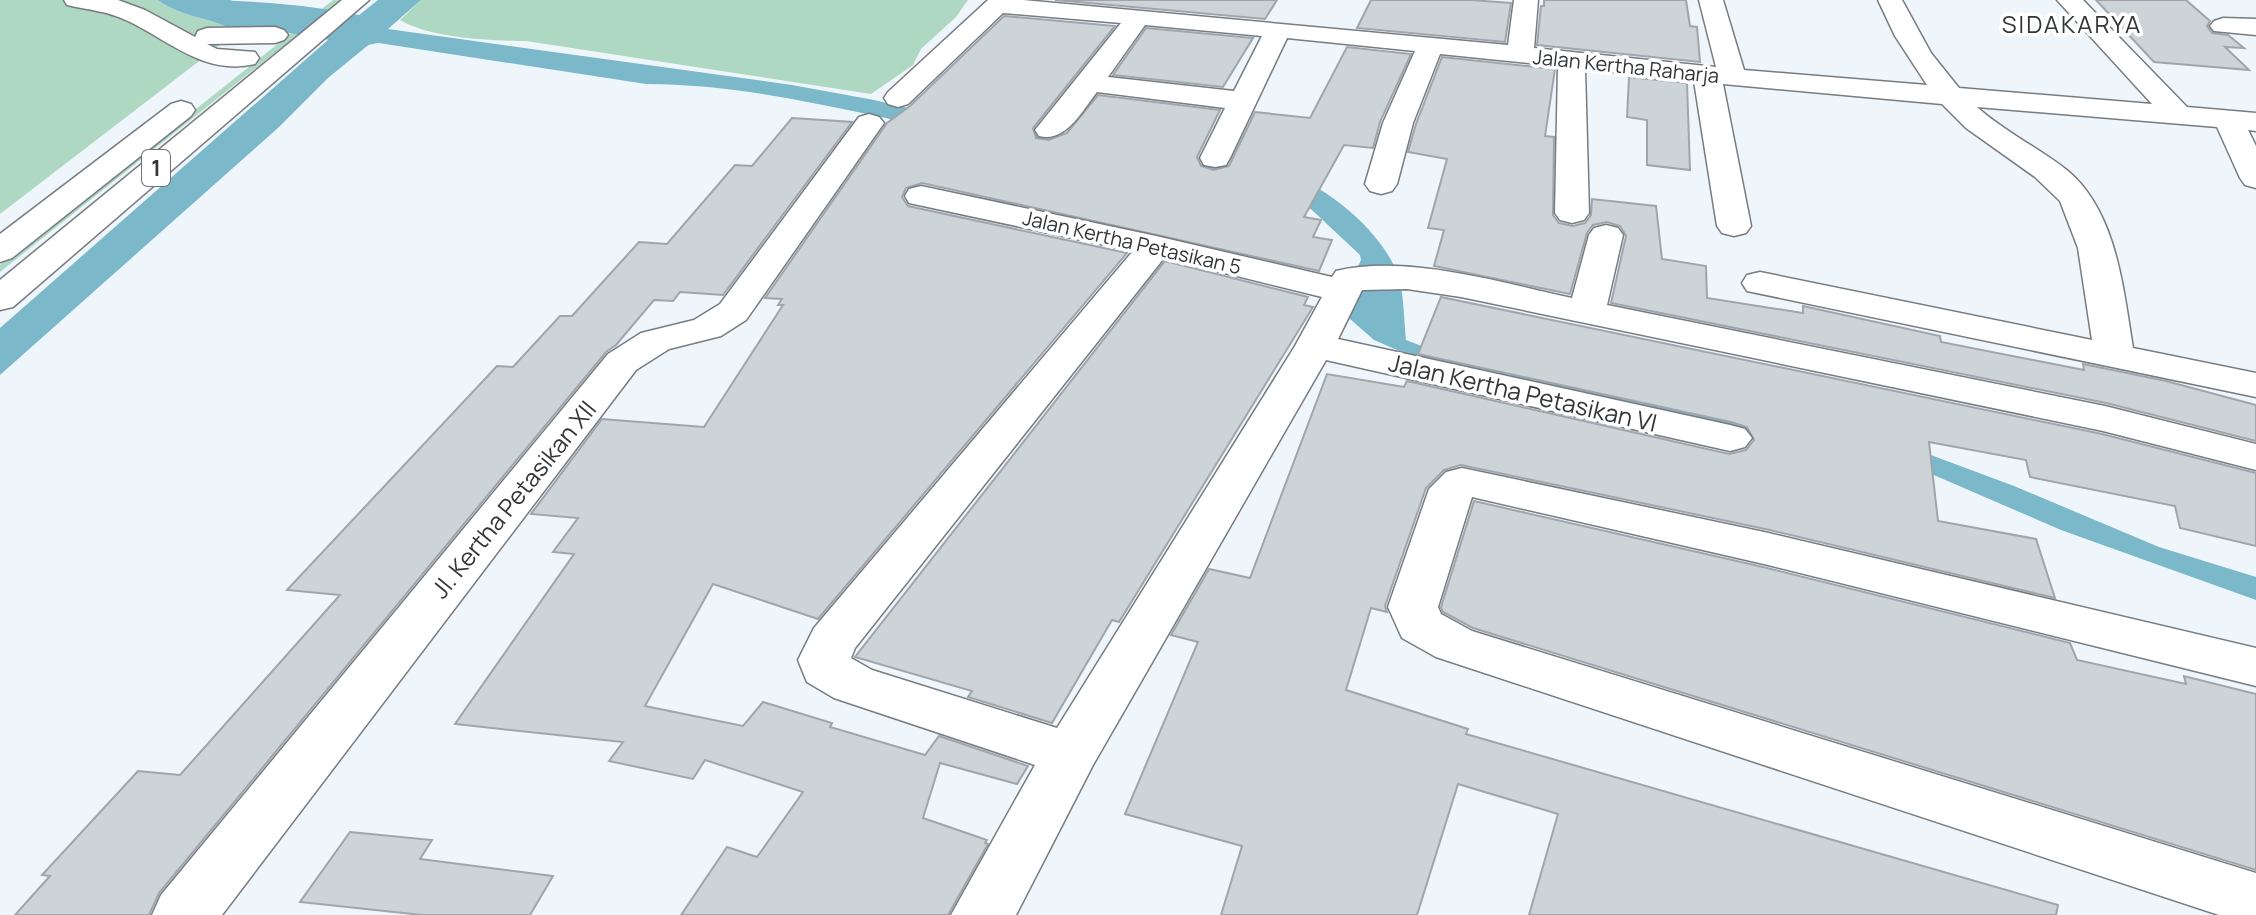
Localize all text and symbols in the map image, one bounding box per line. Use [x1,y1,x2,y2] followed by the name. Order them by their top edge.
[2002,7,2142,40] district label: SIDAKARYA
[1532,43,1720,89] street label: Jalan Kertha Raharja
[142,150,170,186] road number: 1
[1020,204,1244,280] street label: Jalan Kertha Petasikan 5
[1386,345,1660,439] street label: Jalan Kertha Petasikan VI
[423,393,603,605] street label: Jl. Kertha Petasikan XII

